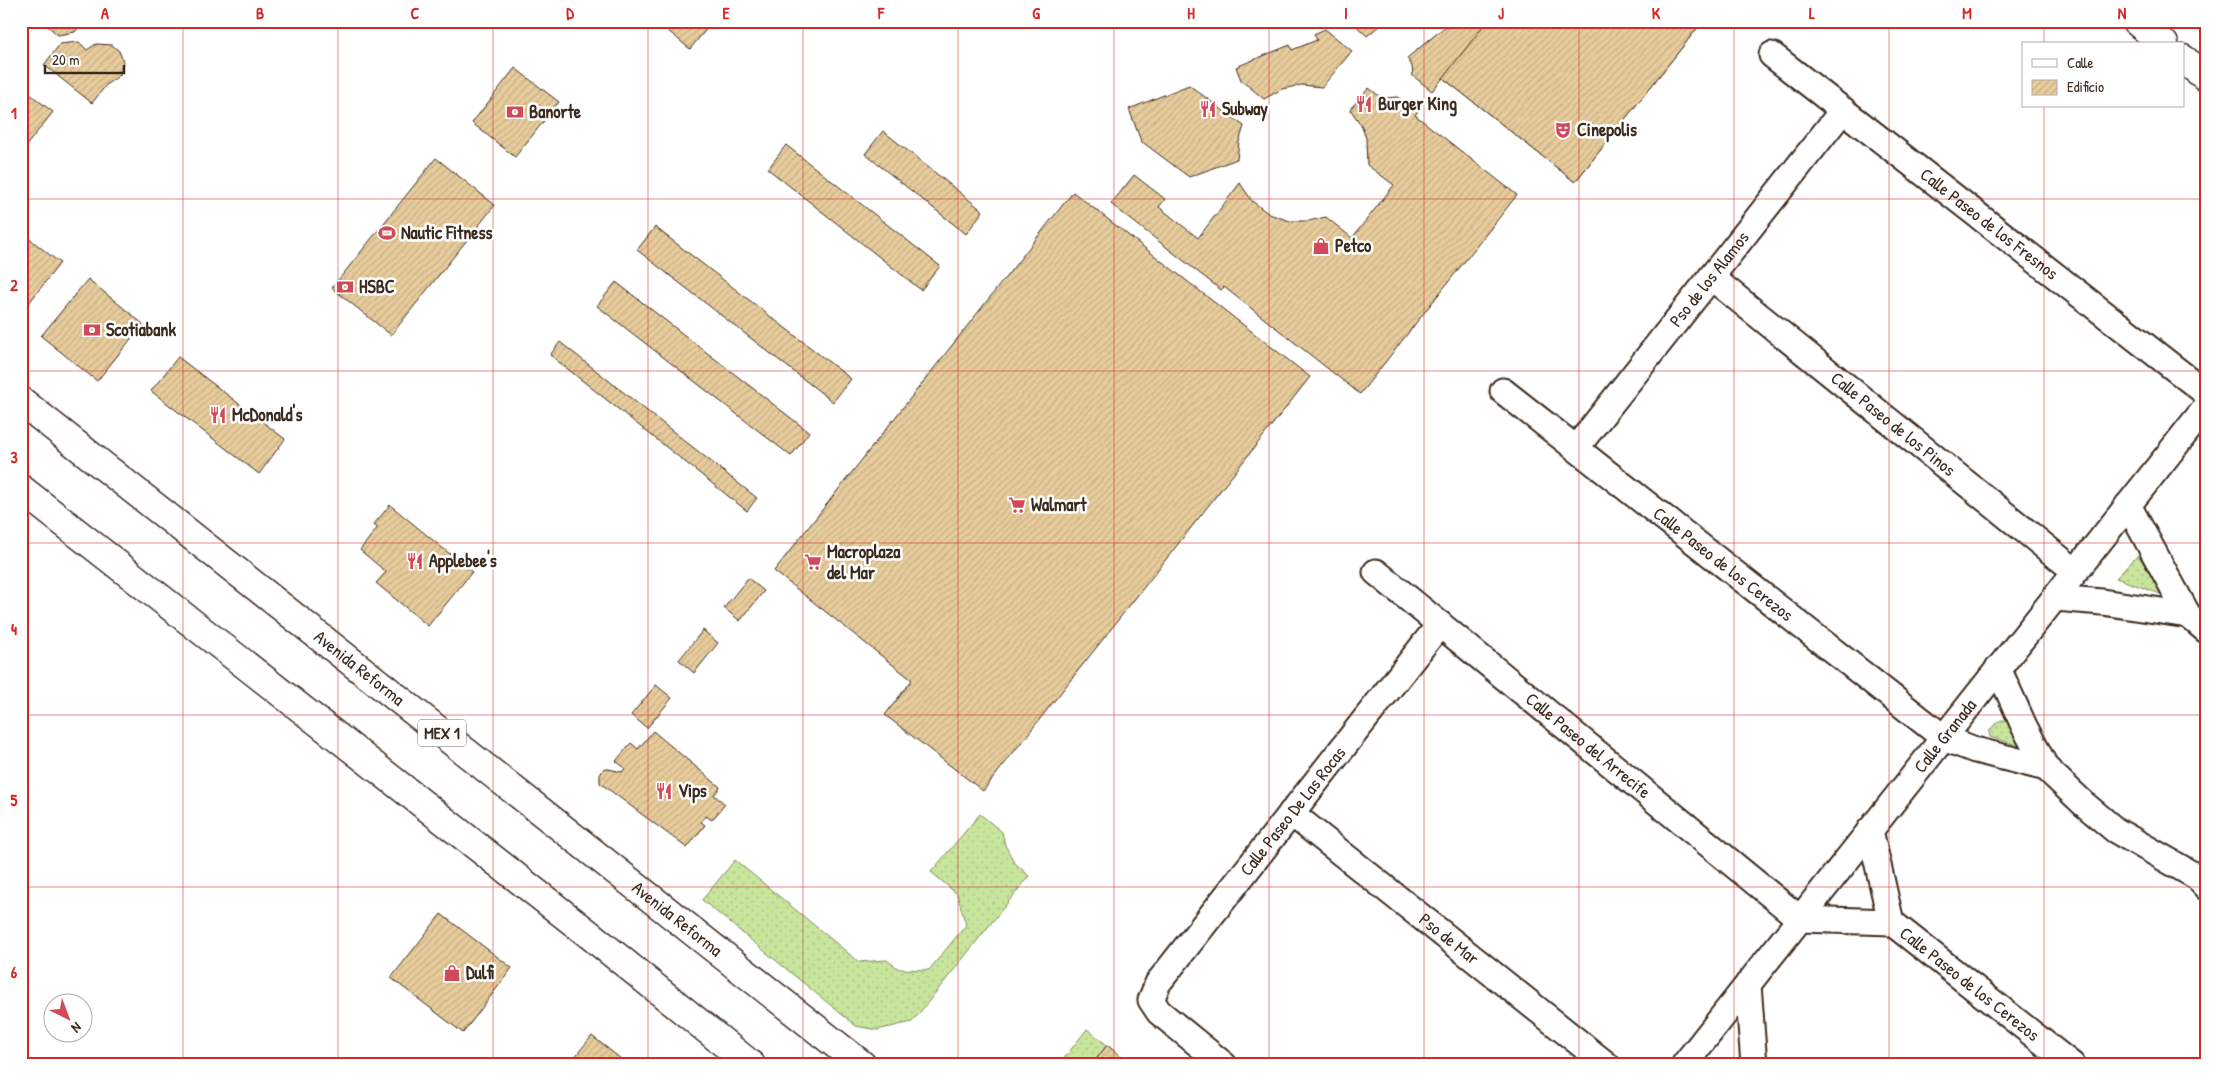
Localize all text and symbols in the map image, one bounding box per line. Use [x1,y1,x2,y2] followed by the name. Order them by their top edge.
[101,2,109,24] text: A
[256,2,264,24] text: B
[411,2,420,24] text: C
[566,2,574,24] text: D
[722,2,730,24] text: E
[877,2,885,24] text: F
[1032,2,1040,24] text: G
[1187,2,1195,24] text: H
[1344,2,1348,24] text: I
[1498,2,1504,24] text: J
[1652,2,1661,24] text: K
[1809,2,1815,24] text: L
[1962,2,1972,24] text: M
[2118,2,2127,24] text: N
[45,42,124,74] scale bar
[2022,42,2184,108] legend
[52,49,79,70] text: 20 m
[2067,52,2094,73] text: Calle
[2067,76,2104,97] text: Edificio
[1378,91,1457,117] place label: Burger King
[1354,94,1374,114] restaurant icon: Burger King
[1222,96,1268,122] place label: Subway
[529,99,582,124] place label: Banorte
[1198,99,1218,119] restaurant icon: Subway
[11,102,17,124] text: 1
[505,102,525,122] bank icon: Banorte
[1577,117,1637,143] place label: Cinepolis
[1553,120,1573,140] theatre icon: Cinepolis
[1915,162,2064,285] street label: Calle Paseo de los Fresnos
[401,220,492,245] place label: Nautic Fitness
[377,223,397,243] sports icon: Nautic Fitness
[1663,226,1755,332] street label: Pso de los Alamos
[1335,233,1372,258] place label: Petco
[1311,236,1331,256] shop icon: Petco
[10,274,18,296] text: 2
[359,274,395,299] place label: HSBC
[335,277,355,297] bank icon: HSBC
[106,317,176,342] place label: Scotiabank
[82,320,102,340] bank icon: Scotiabank
[1826,366,1961,482] street label: Calle Paseo de los Pinos
[232,402,302,427] place label: McDonald's
[208,405,228,425] restaurant icon: McDonald's
[10,446,18,468] text: 3
[1031,492,1087,517] place label: Walmart
[1007,495,1027,515] supermarket icon: Walmart
[1648,501,1799,627] street label: Calle Paseo de los Cerezos
[827,539,901,585] place label: Macroplaza del Mar
[429,548,497,574] place label: Applebee's
[405,551,425,571] restaurant icon: Applebee's
[803,552,823,572] supermarket icon: Macroplaza del Mar
[11,618,17,640] text: 4
[309,624,410,711] street label: Avenida Reforma
[1520,686,1656,804] street label: Calle Paseo del Arrecife
[1908,693,1982,778] street label: Calle Granada
[418,720,466,746] road number: MEX 1
[1234,741,1351,881] street label: Calle Paseo De Las Rocas
[678,778,707,804] place label: Vips
[654,781,674,801] restaurant icon: Vips
[11,789,18,811] text: 5
[627,875,728,962] street label: Avenida Reforma
[1414,907,1484,970] street label: Pso de Mar
[1895,921,2045,1047] street label: Calle Paseo de los Cerezos
[466,960,495,985] place label: Dulfi
[11,961,18,983] text: 6
[442,963,462,983] shop icon: Dulfi
[42,994,92,1044] north arrow
[68,1018,86,1038] text: N

